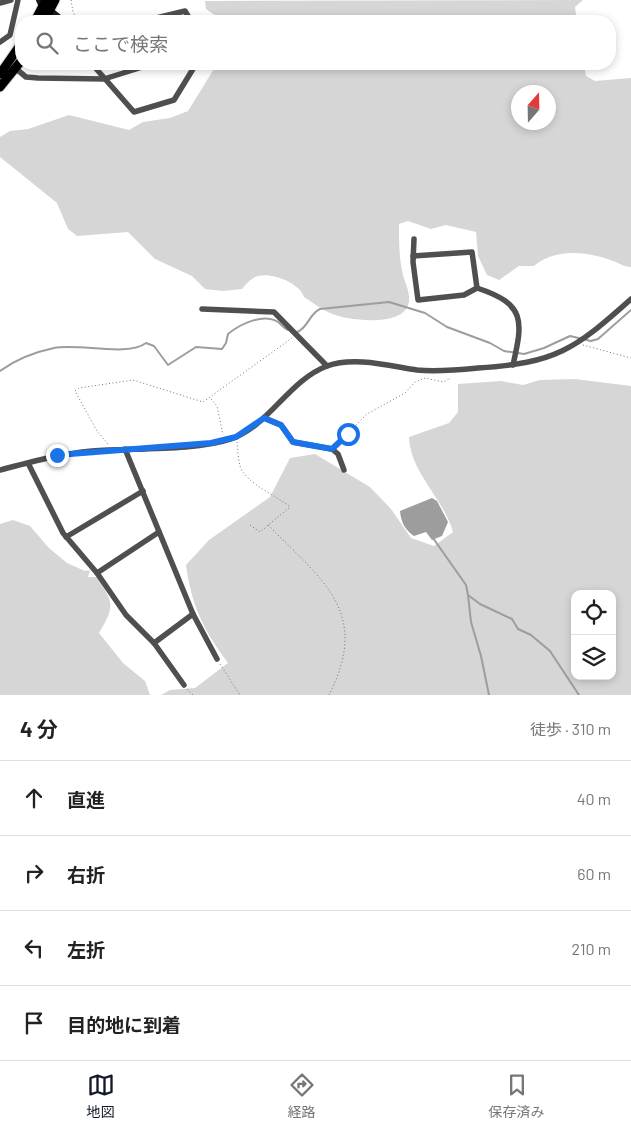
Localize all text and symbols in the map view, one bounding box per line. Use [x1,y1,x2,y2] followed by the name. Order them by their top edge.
[15,15,616,70] search box
[33,29,61,57] icon: search
[73,32,168,55] text: ここで検索
[511,85,556,130] north arrow
[337,423,360,446] route start
[46,444,69,467] route end
[571,590,616,680] map controls
[571,590,616,635] button: locate
[571,635,616,680] button: layers
[20,716,58,741] text: 4 分
[530,719,611,738] text: 徒歩 · 310 m
[20,784,48,812] icon: ahead
[67,788,105,811] text: 直進
[577,789,611,808] text: 40 m
[20,859,48,887] icon: right
[67,863,105,886] text: 右折
[577,864,611,883] text: 60 m
[20,934,48,962] icon: left
[67,938,105,961] text: 左折
[572,939,611,958] text: 210 m
[20,1009,48,1037] icon: arrive
[67,1013,181,1036] text: 目的地に到着
[87,1071,115,1121] tab: 地図
[288,1071,316,1121] tab: 経路
[489,1071,545,1121] tab: 保存済み

